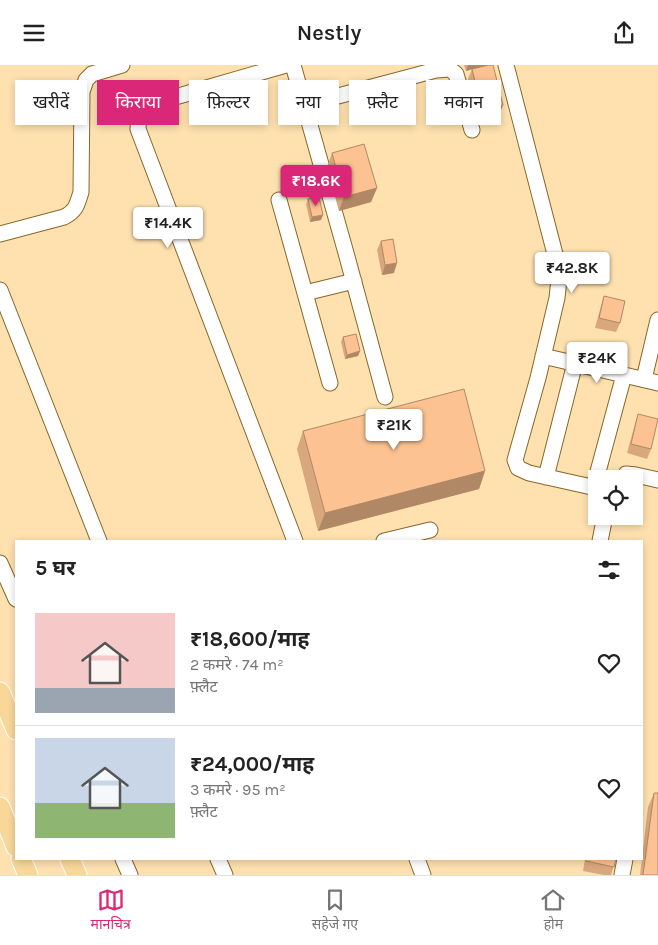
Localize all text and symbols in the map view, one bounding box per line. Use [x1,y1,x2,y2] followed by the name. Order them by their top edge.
[20,19,48,47] icon: menu
[610,19,638,47] icon: share
[297,20,361,46] text: Nestly
[15,80,87,125] chip: खरीदें
[97,80,179,125] chip: किराया
[189,80,268,125] chip: फ़िल्टर
[278,80,339,125] chip: नया
[349,80,416,125] chip: फ़्लैट
[426,80,501,125] chip: मकान
[275,165,357,207] pin: ₹18.6K
[292,171,340,190] text: ₹18.6K
[127,207,209,249] pin: ₹14.4K
[144,213,192,232] text: ₹14.4K
[531,251,613,294] pin: ₹42.8K
[546,258,598,277] text: ₹42.8K
[567,341,627,384] pin: ₹24K
[578,348,616,367] text: ₹24K
[364,409,424,451] pin: ₹21K
[377,415,412,434] text: ₹21K
[588,470,643,525] map controls
[588,470,643,525] button: locate
[35,556,75,580] text: 5 घर
[595,556,623,584] icon: filters
[190,627,309,651] text: ₹18,600/माह
[75,633,135,693] icon: home
[595,649,623,677] icon: heart
[190,655,284,674] text: 2 कमरे · 74 m²
[190,677,218,696] text: फ़्लैट
[190,752,314,776] text: ₹24,000/माह
[75,758,135,818] icon: home
[595,774,623,802] icon: heart
[190,780,286,799] text: 3 कमरे · 95 m²
[190,802,218,821] text: फ़्लैट
[91,886,131,935] tab: मानचित्र
[312,886,358,935] tab: सहेजे गए
[539,886,567,935] tab: होम

